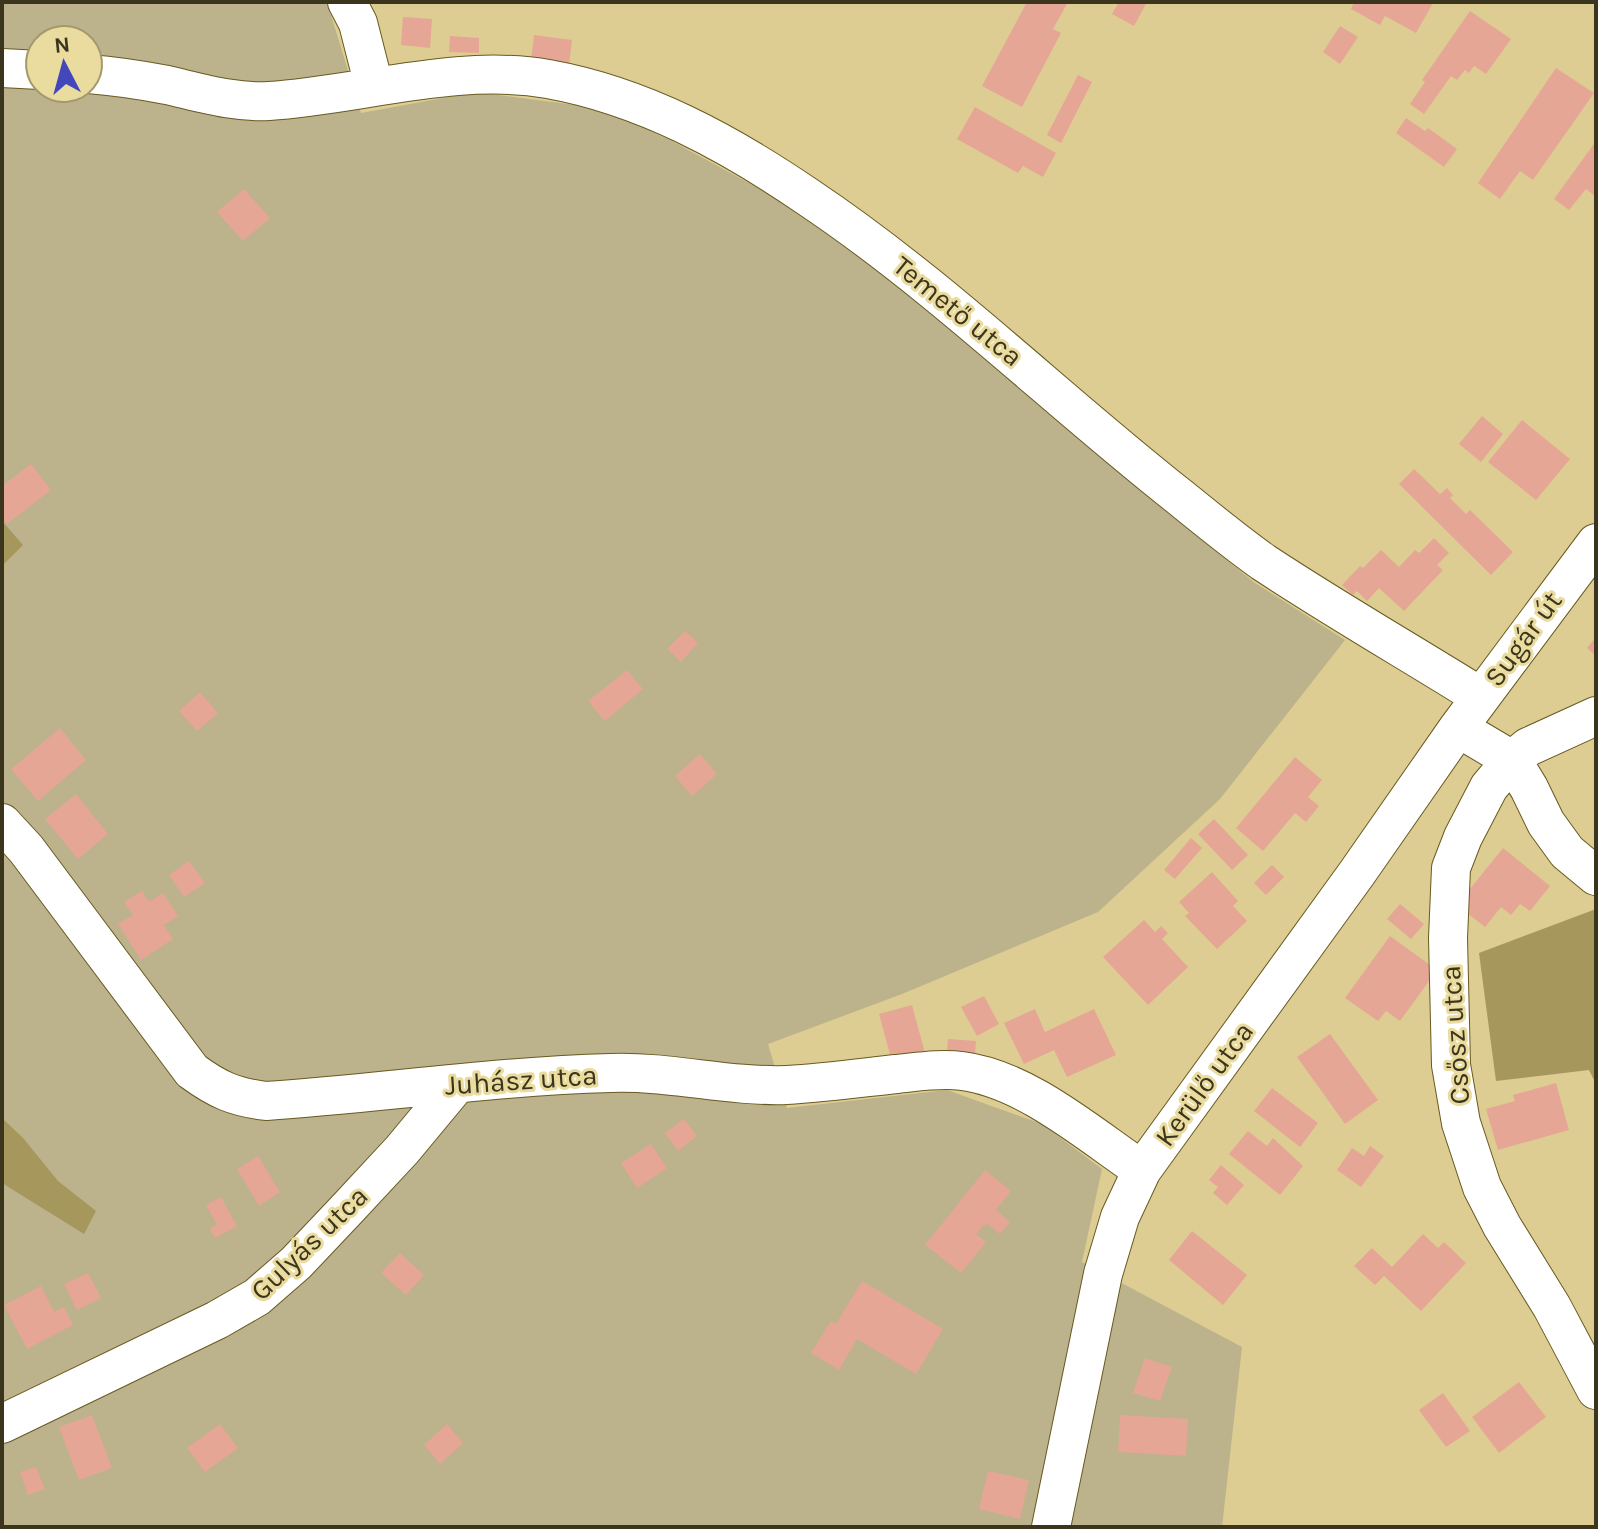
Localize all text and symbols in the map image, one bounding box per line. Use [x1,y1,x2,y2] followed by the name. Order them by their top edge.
[24,24,104,104] north arrow
[53,31,71,59] text: N
[887,249,1029,373] street label: Temető utca
[1478,585,1568,693] street label: Sugár út
[1434,964,1476,1106] street label: Csősz utca
[1148,1015,1260,1153] street label: Kerülő utca
[444,1058,598,1102] street label: Juhász utca
[244,1179,374,1307] street label: Gulyás utca

